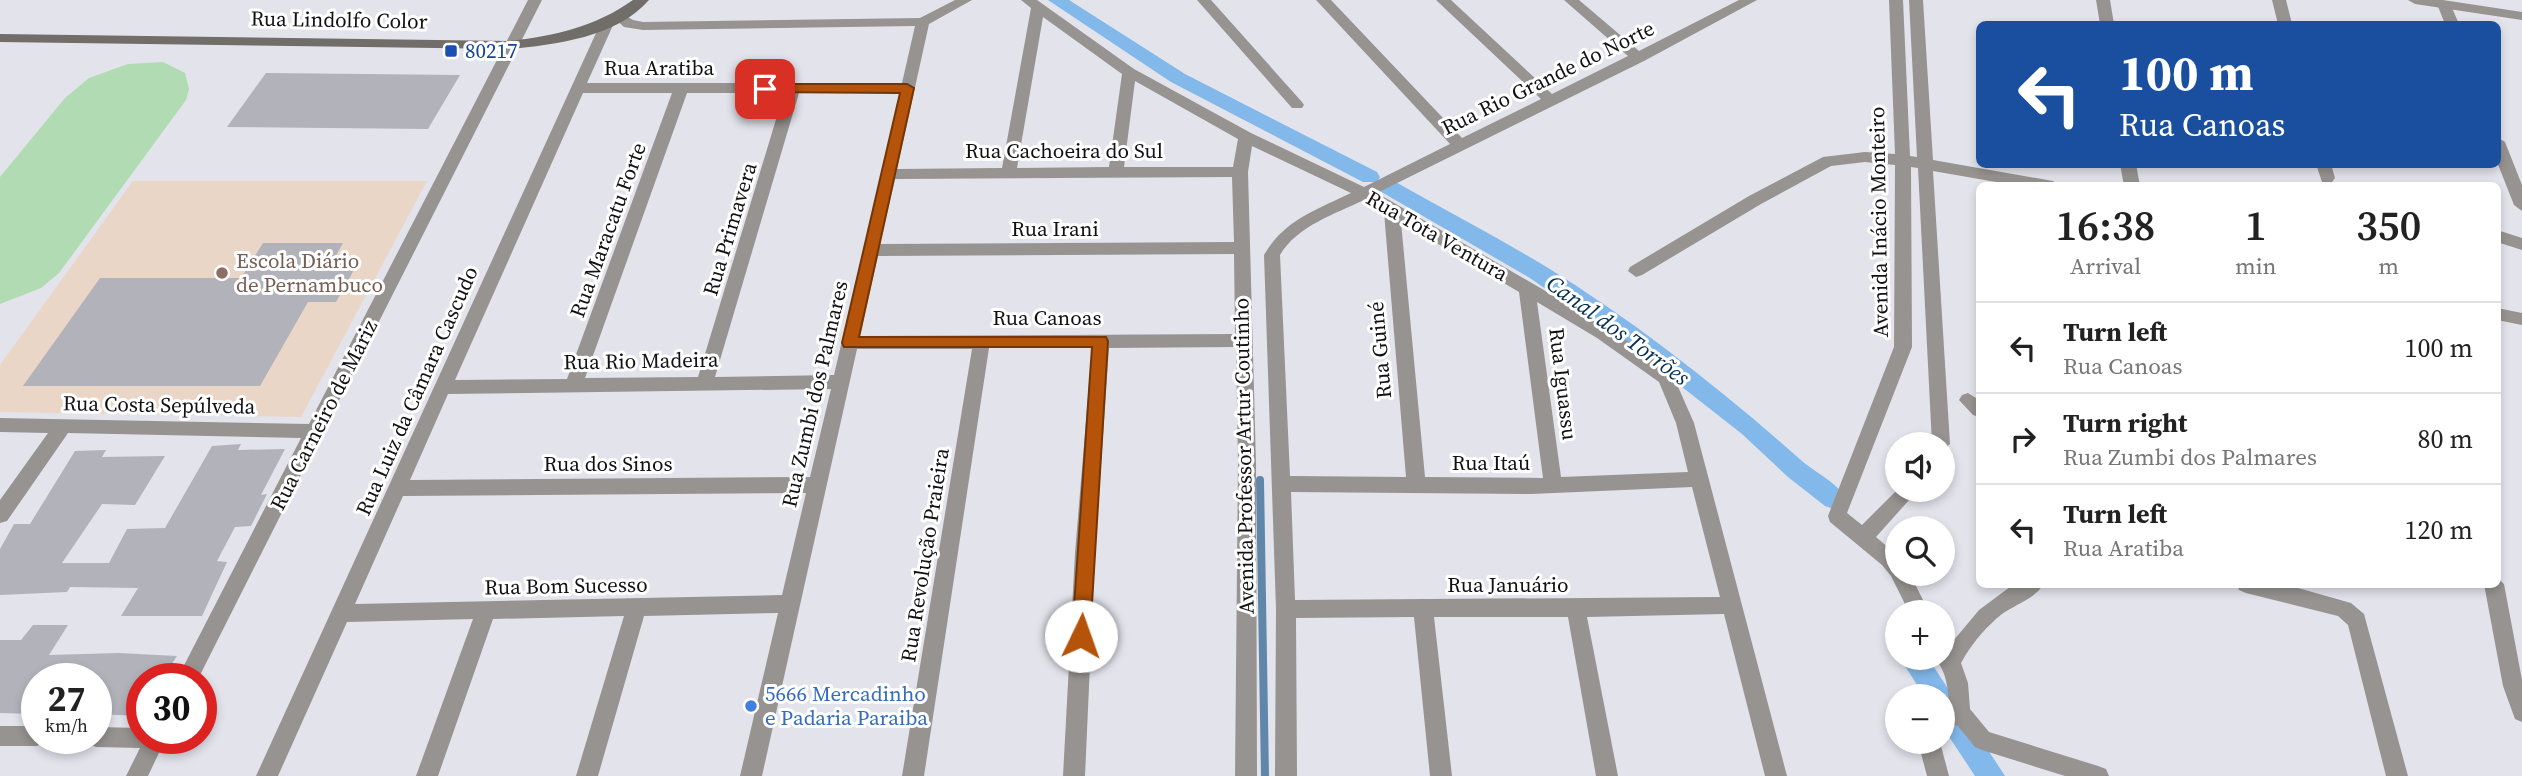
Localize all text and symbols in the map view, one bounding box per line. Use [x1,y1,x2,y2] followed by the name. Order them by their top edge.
[250,3,428,36] street label: Rua Lindolfo Color
[1437,13,1659,142] street label: Rua Rio Grande do Norte
[465,36,518,65] place label: 80217
[2119,39,2254,106] text: 100 m
[443,43,459,59] marker: 80217
[2004,49,2095,140] icon: left
[604,53,715,82] street label: Rua Aratiba
[735,59,795,119] pin
[746,70,784,108] icon: arrive
[2119,103,2285,147] text: Rua Canoas
[1862,106,1895,338] street label: Avenida Inácio Monteiro
[965,136,1163,165] street label: Rua Cachoeira do Sul
[562,138,653,321] street label: Rua Maracatu Forte
[695,158,764,299] street label: Rua Primavera
[1361,183,1514,288] street label: Rua Tota Ventura
[2055,196,2155,254] text: 16:38
[2245,196,2267,254] text: 1
[2356,196,2421,254] text: 350
[1011,214,1099,243] street label: Rua Irani
[236,246,383,299] place label: Escola Diário de Pernambuco
[2070,250,2141,282] text: Arrival
[2235,250,2276,282] text: min
[2378,250,2399,282] text: m
[348,262,485,520] street label: Rua Luiz da Câmara Cascudo
[214,265,230,281] marker: Escola Diário de Pernambuco
[1540,267,1697,393] water label: Canal dos Torrões
[774,278,855,510] street label: Rua Zumbi dos Palmares
[1226,298,1261,614] street label: Avenida Professor Artur Coutinho
[1361,300,1398,400] street label: Rua Guiné
[992,303,1102,332] street label: Rua Canoas
[263,314,384,515] street label: Rua Carneiro de Mariz
[2063,314,2167,350] text: Turn left
[1542,326,1585,442] street label: Rua Iguassu
[2004,329,2042,367] icon: left
[2405,330,2473,366] text: 100 m
[563,345,719,376] street label: Rua Rio Madeira
[2063,350,2183,382] text: Rua Canoas
[63,388,256,421] street label: Rua Costa Sepúlveda
[2063,405,2187,441] text: Turn right
[2004,420,2042,458] icon: right
[2418,421,2473,457] text: 80 m
[1885,432,1955,754] map controls
[1885,432,1955,502] button: sound
[2063,441,2317,473] text: Rua Zumbi dos Palmares
[893,446,956,664] street label: Rua Revolução Praieira
[1452,448,1530,477] street label: Rua Itaú
[543,449,673,478] street label: Rua dos Sinos
[2063,496,2167,532] text: Turn left
[2004,511,2042,549] icon: left
[2405,512,2473,548] text: 120 m
[1885,516,1955,586] button: search
[2063,532,2184,564] text: Rua Aratiba
[484,570,648,601] street label: Rua Bom Sucesso
[1447,570,1569,599] street label: Rua Januário
[1044,599,1118,673] position arrow
[1885,600,1955,670] button: +
[126,663,217,754] speed limit sign: 30
[48,675,85,723] text: 27
[765,679,928,732] place label: 5666 Mercadinho e Padaria Paraiba
[1885,684,1955,754] button: −
[743,698,759,714] marker: 5666 Mercadinho e Padaria Paraiba
[45,713,88,738] text: km/h

